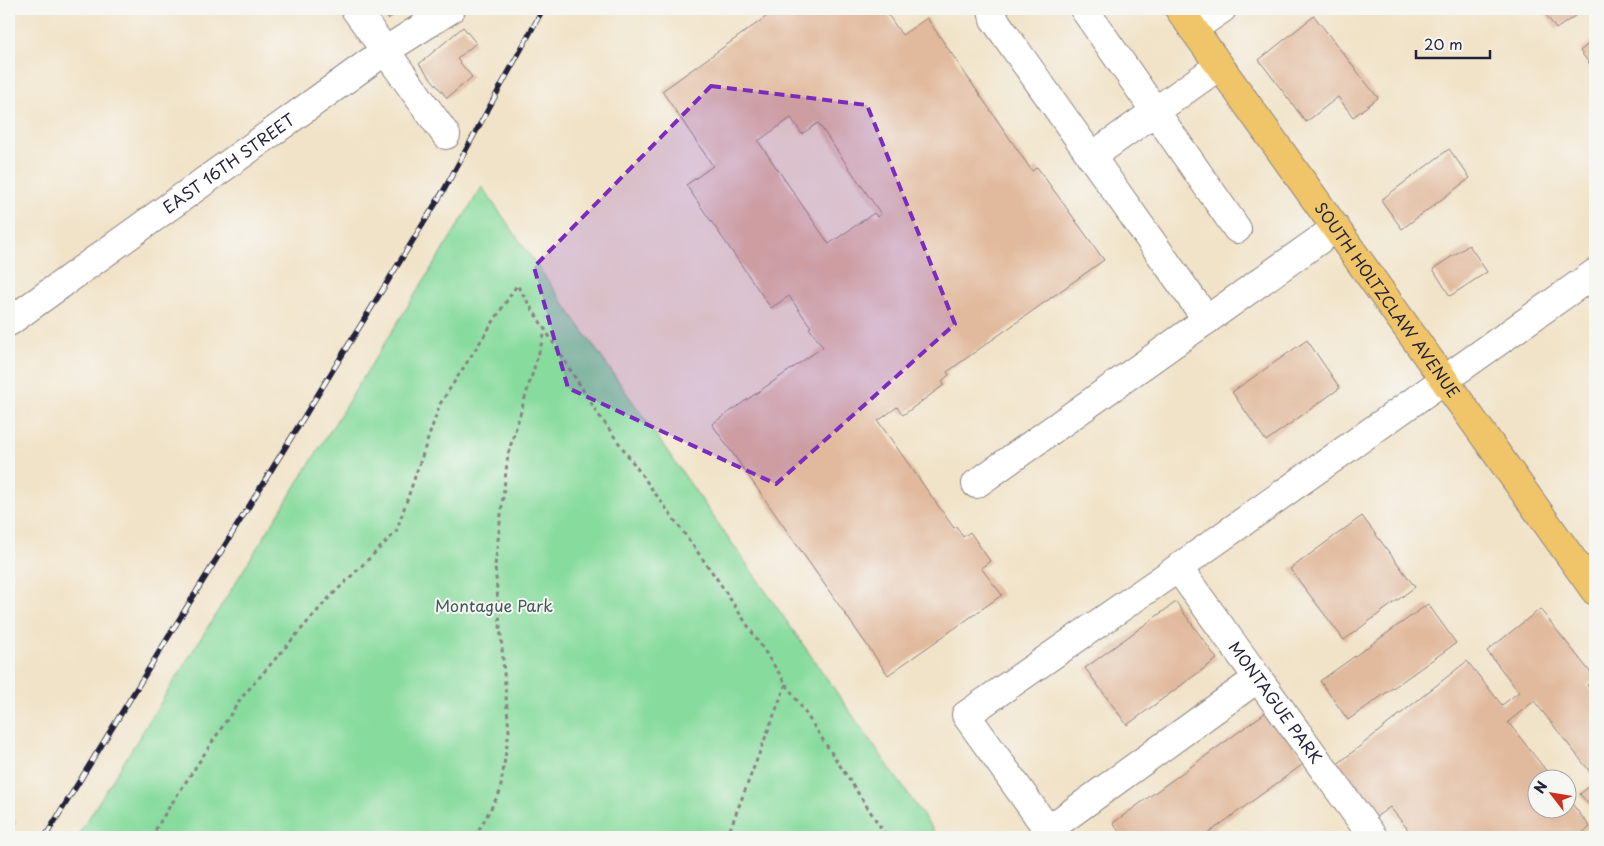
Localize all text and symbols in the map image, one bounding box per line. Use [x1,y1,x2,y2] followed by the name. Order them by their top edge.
[1416,28,1490,60] scale bar
[1424,32,1463,55] text: 20 m
[157,107,299,219] street label: EAST 16TH STREET
[1310,197,1466,403] street label: SOUTH HOLTZCLAW AVENUE
[435,593,553,617] park label: Montague Park
[1224,636,1329,768] street label: MONTAGUE PARK
[1526,768,1576,818] north arrow
[1529,777,1552,797] text: N

